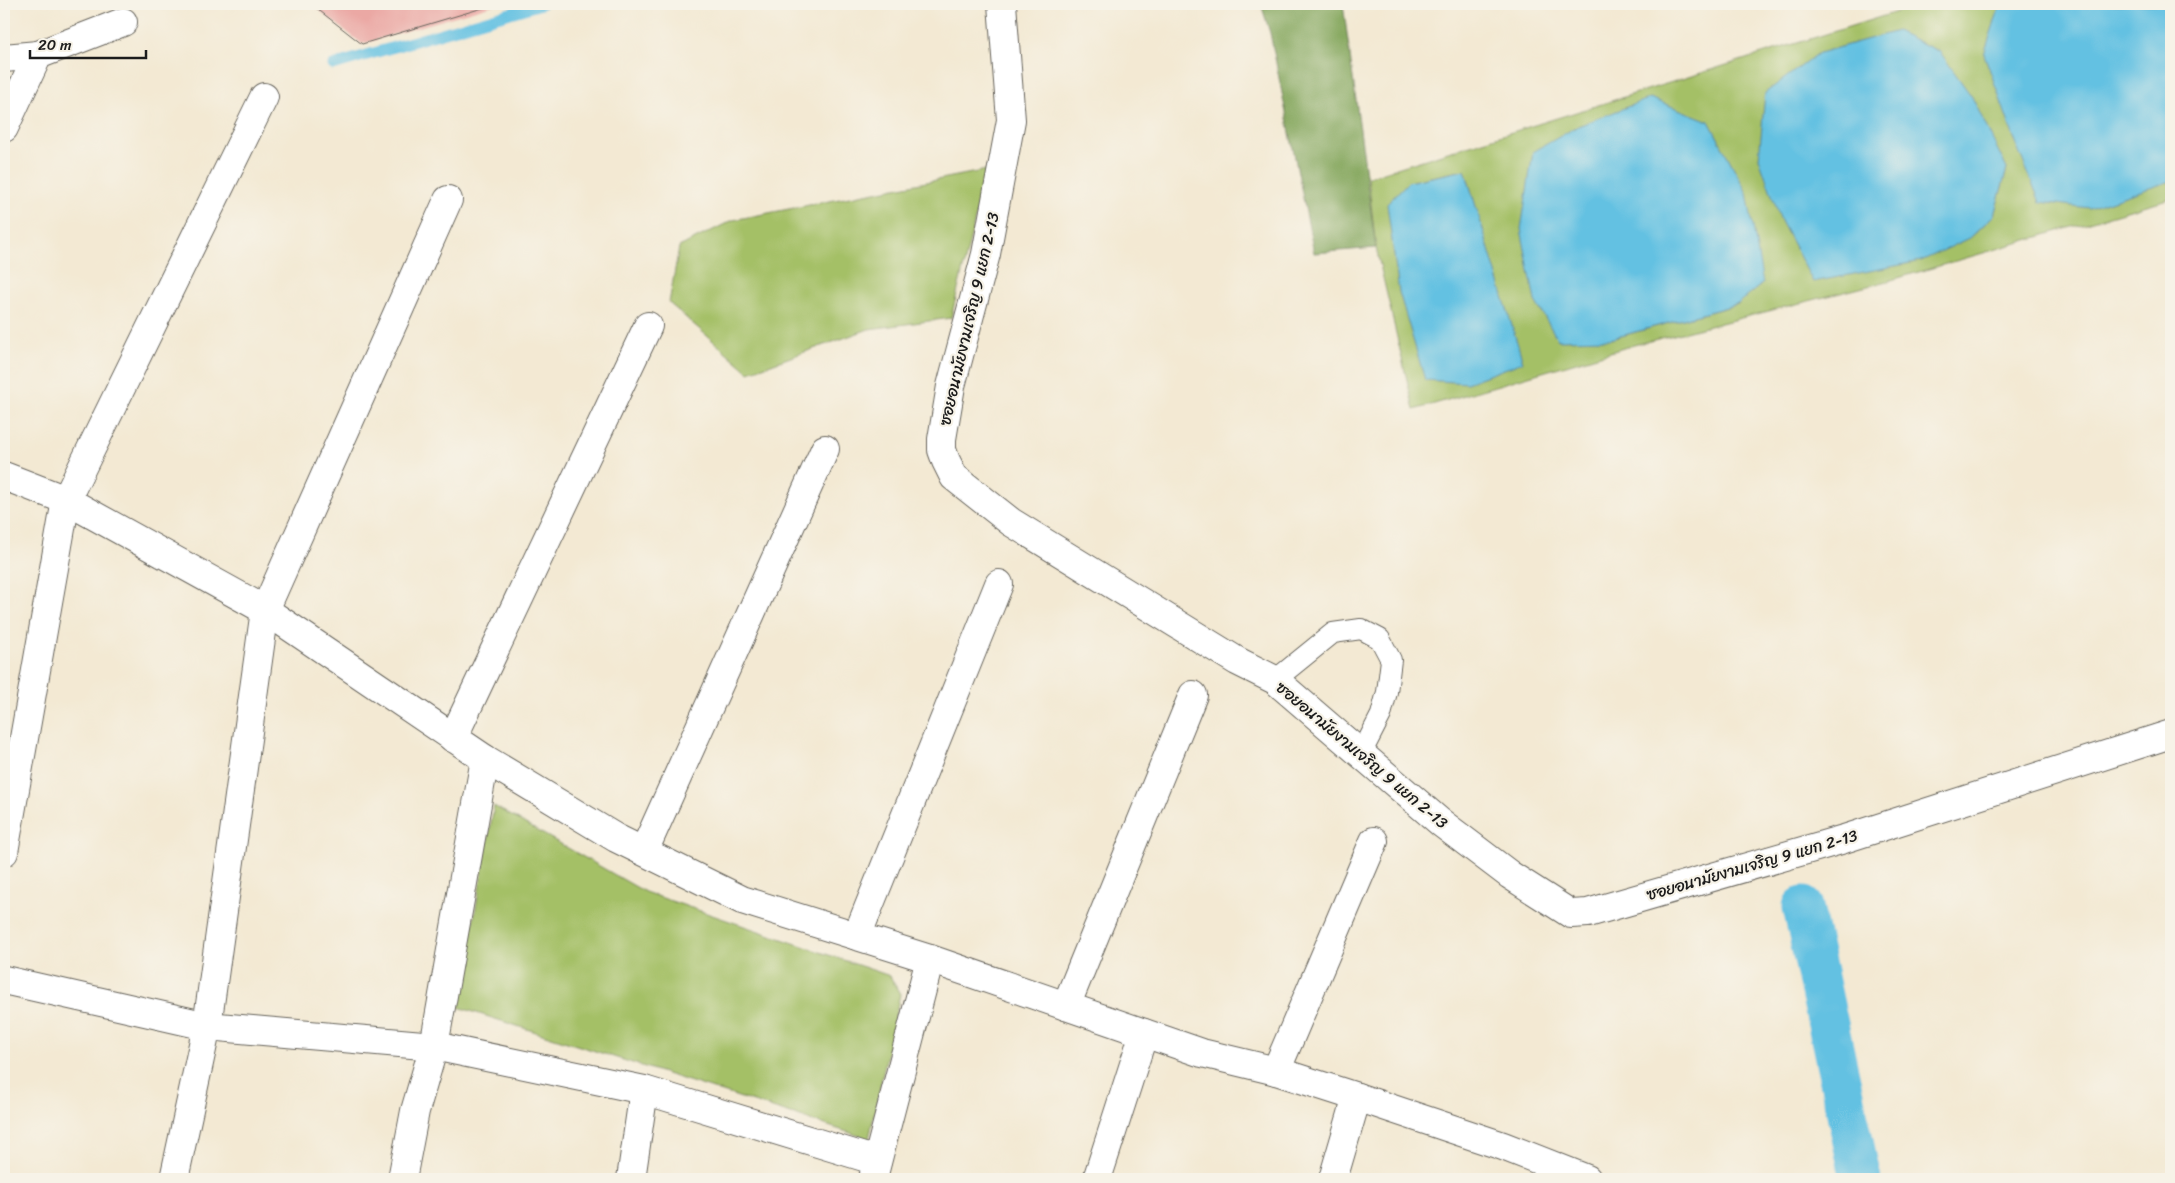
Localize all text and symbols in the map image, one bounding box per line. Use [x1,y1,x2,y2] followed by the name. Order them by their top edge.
[30,28,146,60] scale bar
[38,32,72,58] text: 20 m
[930,209,1008,429] street label: ซอยอนามัยงามเจริญ 9 แยก 2-13
[1269,674,1455,836] street label: ซอยอนามัยงามเจริญ 9 แยก 2-13
[1643,821,1861,909] street label: ซอยอนามัยงามเจริญ 9 แยก 2-13

